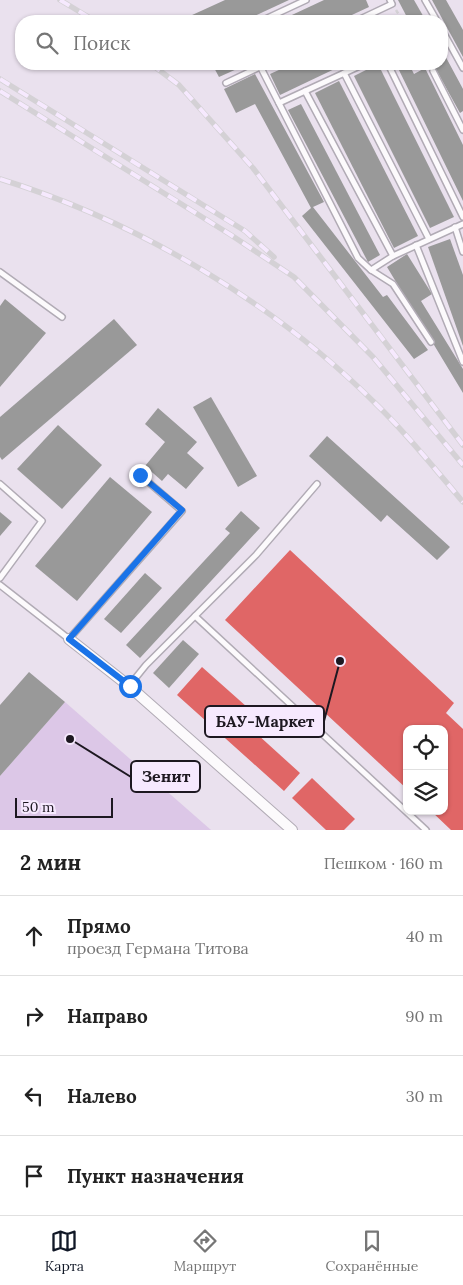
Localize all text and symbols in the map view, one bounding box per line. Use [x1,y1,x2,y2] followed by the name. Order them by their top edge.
[15,15,448,70] search box
[33,29,61,57] icon: search
[73,31,130,55] text: Поиск
[129,464,152,487] route end
[119,675,142,698] route start
[205,706,324,737] callout: БАУ-Маркет
[216,711,315,731] text: БАУ-Маркет
[403,725,448,815] map controls
[403,725,448,770] button: locate
[131,761,200,792] callout: Зенит
[142,766,191,786] text: Зенит
[403,770,448,815] button: layers
[15,795,112,818] scale bar
[22,798,55,816] text: 50 m
[20,849,81,876] text: 2 мин
[324,853,443,873] text: Пешком · 160 m
[67,914,131,938] text: Прямо
[20,922,48,950] icon: ahead
[406,926,443,946] text: 40 m
[67,938,249,958] text: проезд Германа Титова
[20,1002,48,1030] icon: right
[67,1004,148,1028] text: Направо
[405,1006,443,1026] text: 90 m
[20,1082,48,1110] icon: left
[67,1084,137,1108] text: Налево
[406,1086,443,1106] text: 30 m
[20,1162,48,1190] icon: arrive
[67,1164,244,1188] text: Пункт назначения
[45,1227,84,1275] tab: Карта
[173,1227,236,1275] tab: Маршрут
[326,1227,418,1275] tab: Сохранённые

